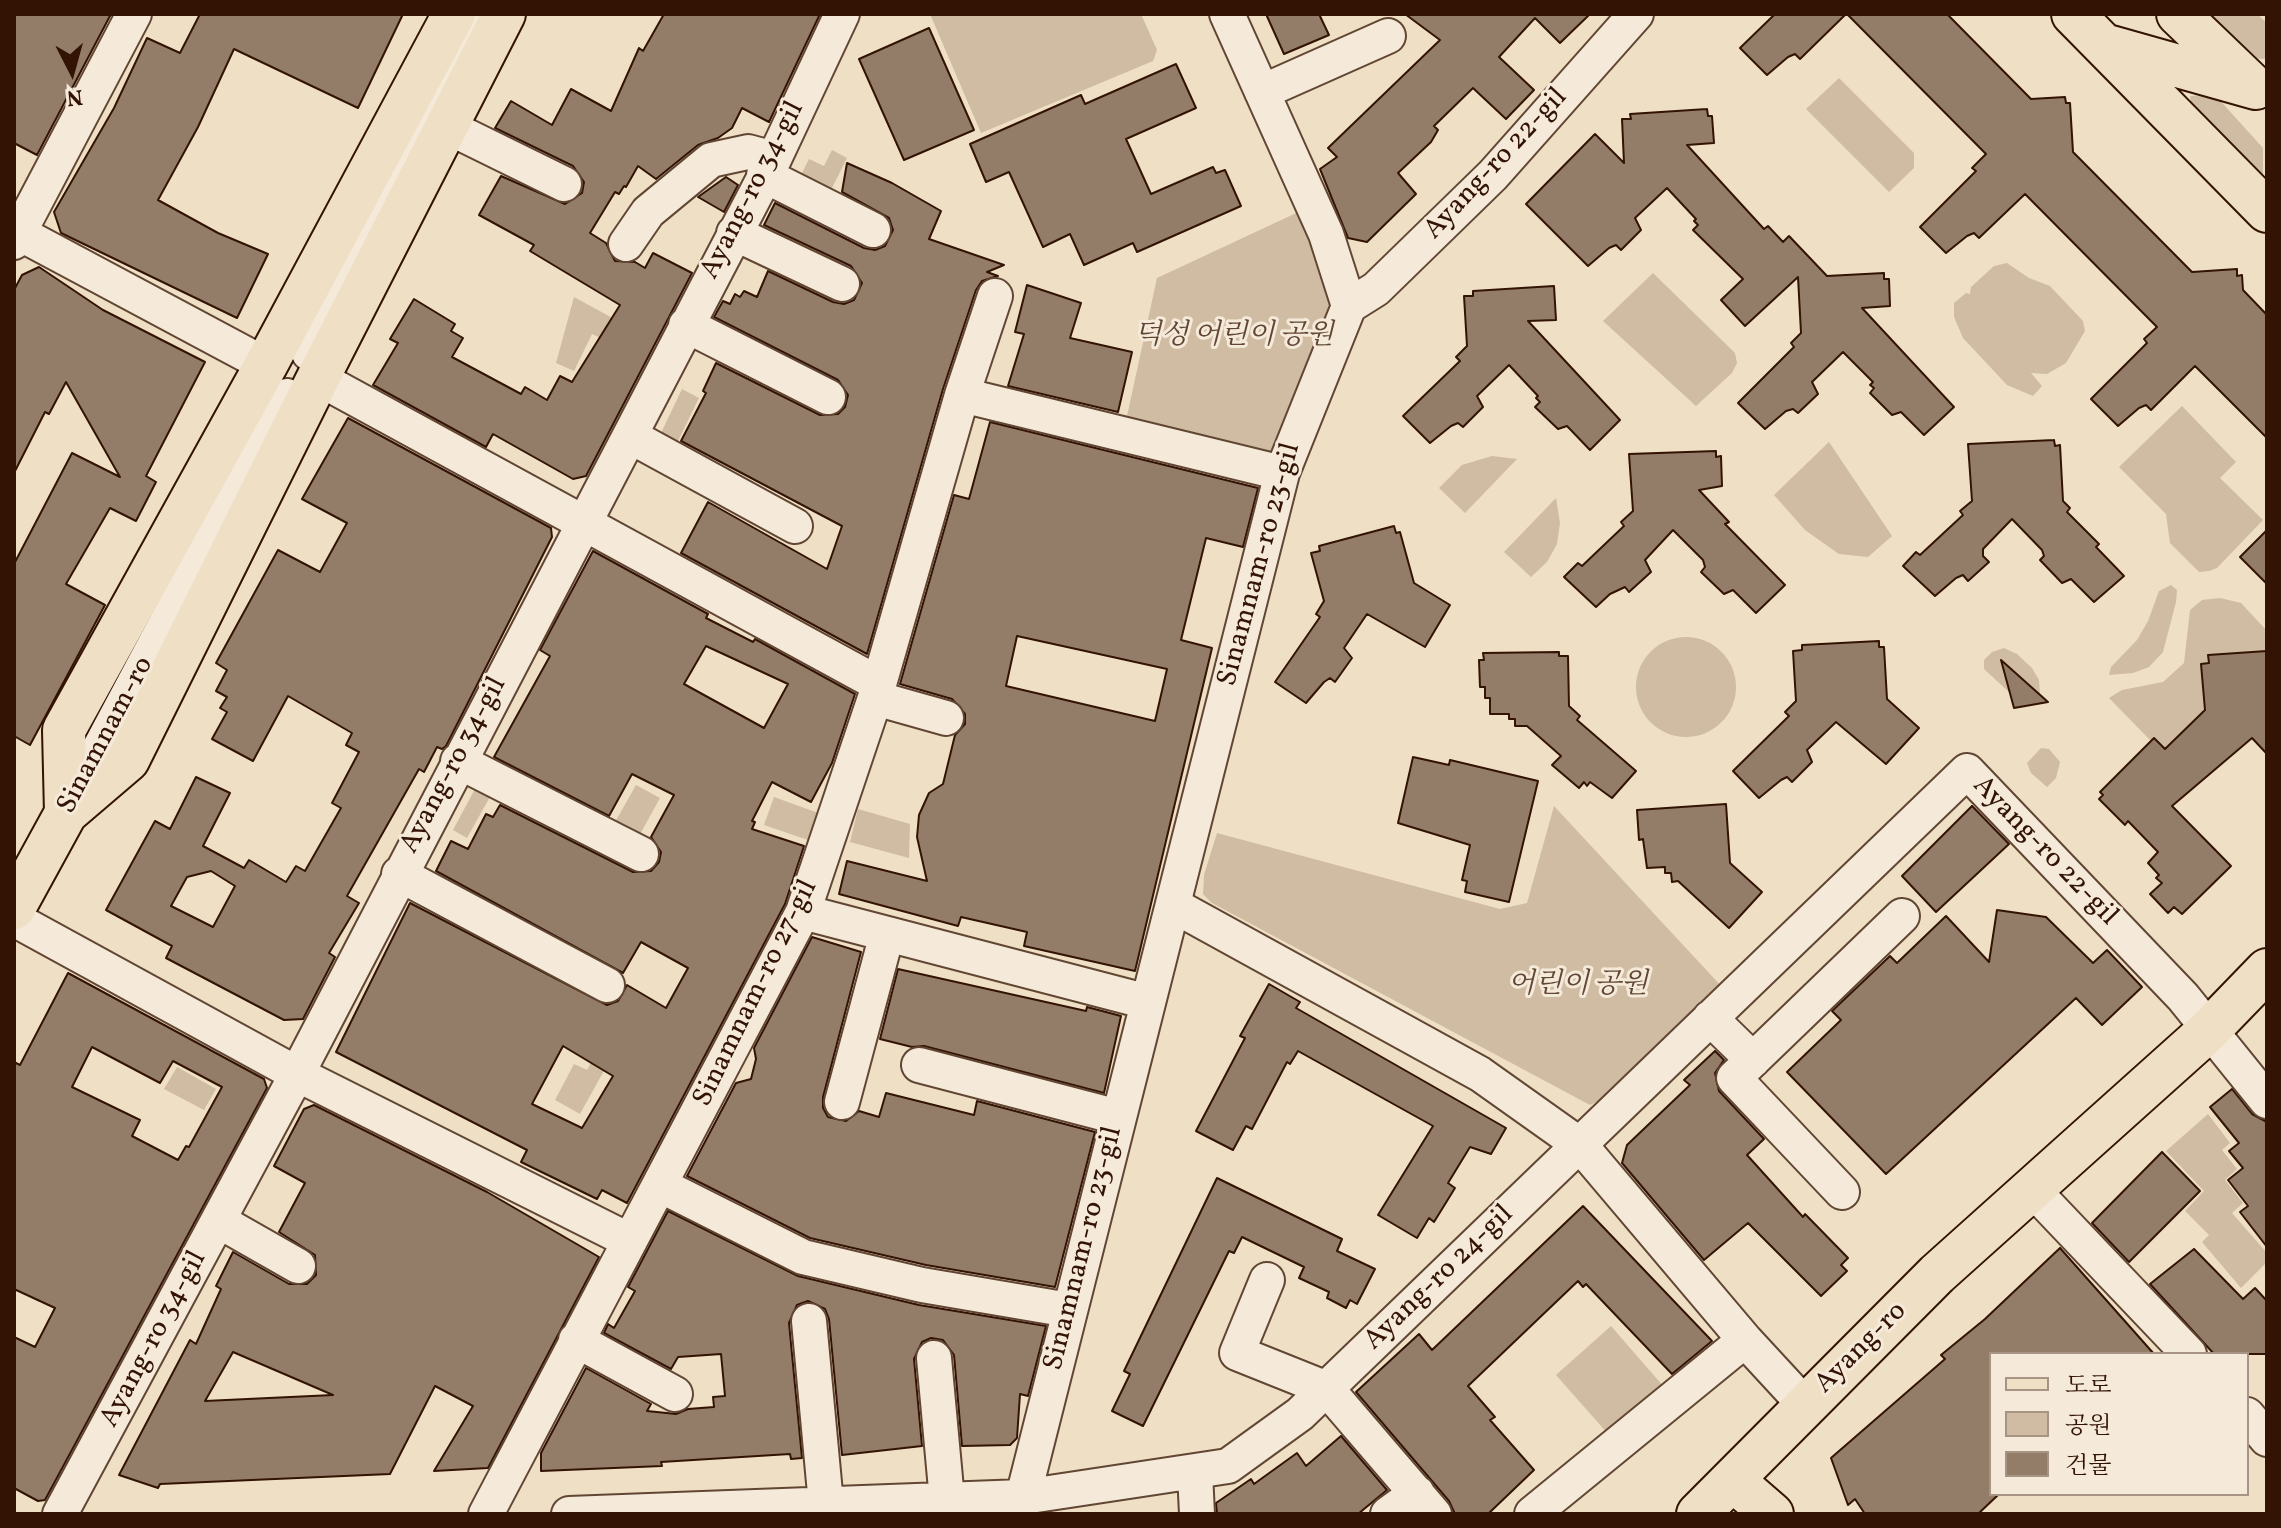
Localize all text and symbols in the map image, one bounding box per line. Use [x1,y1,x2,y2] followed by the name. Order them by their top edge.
[32,32,112,112] north arrow
[65,80,84,113] text: N
[1418,82,1576,248] street label: Ayang-ro 22-gil
[695,97,813,285] street label: Ayang-ro 34-gil
[1134,321,1334,355] park label: 덕성 어린이 공원
[1212,440,1310,690] street label: Sinamnam-ro 23-gil
[52,652,162,820] street label: Sinamnam-ro
[394,672,516,860] street label: Ayang-ro 34-gil
[1964,770,2124,934] street label: Ayang-ro 22-gil
[687,875,827,1113] street label: Sinamnam-ro 27-gil
[1508,970,1648,1004] park label: 어린이 공원
[1038,1124,1132,1374] street label: Sinamnam-ro 23-gil
[1358,1199,1522,1359] street label: Ayang-ro 24-gil
[94,1246,216,1434] street label: Ayang-ro 34-gil
[1809,1296,1915,1402] street label: Ayang-ro
[1989,1352,2249,1496] legend
[2065,1370,2111,1404] text: 도로
[2065,1410,2111,1444] text: 공원
[2065,1450,2111,1484] text: 건물

